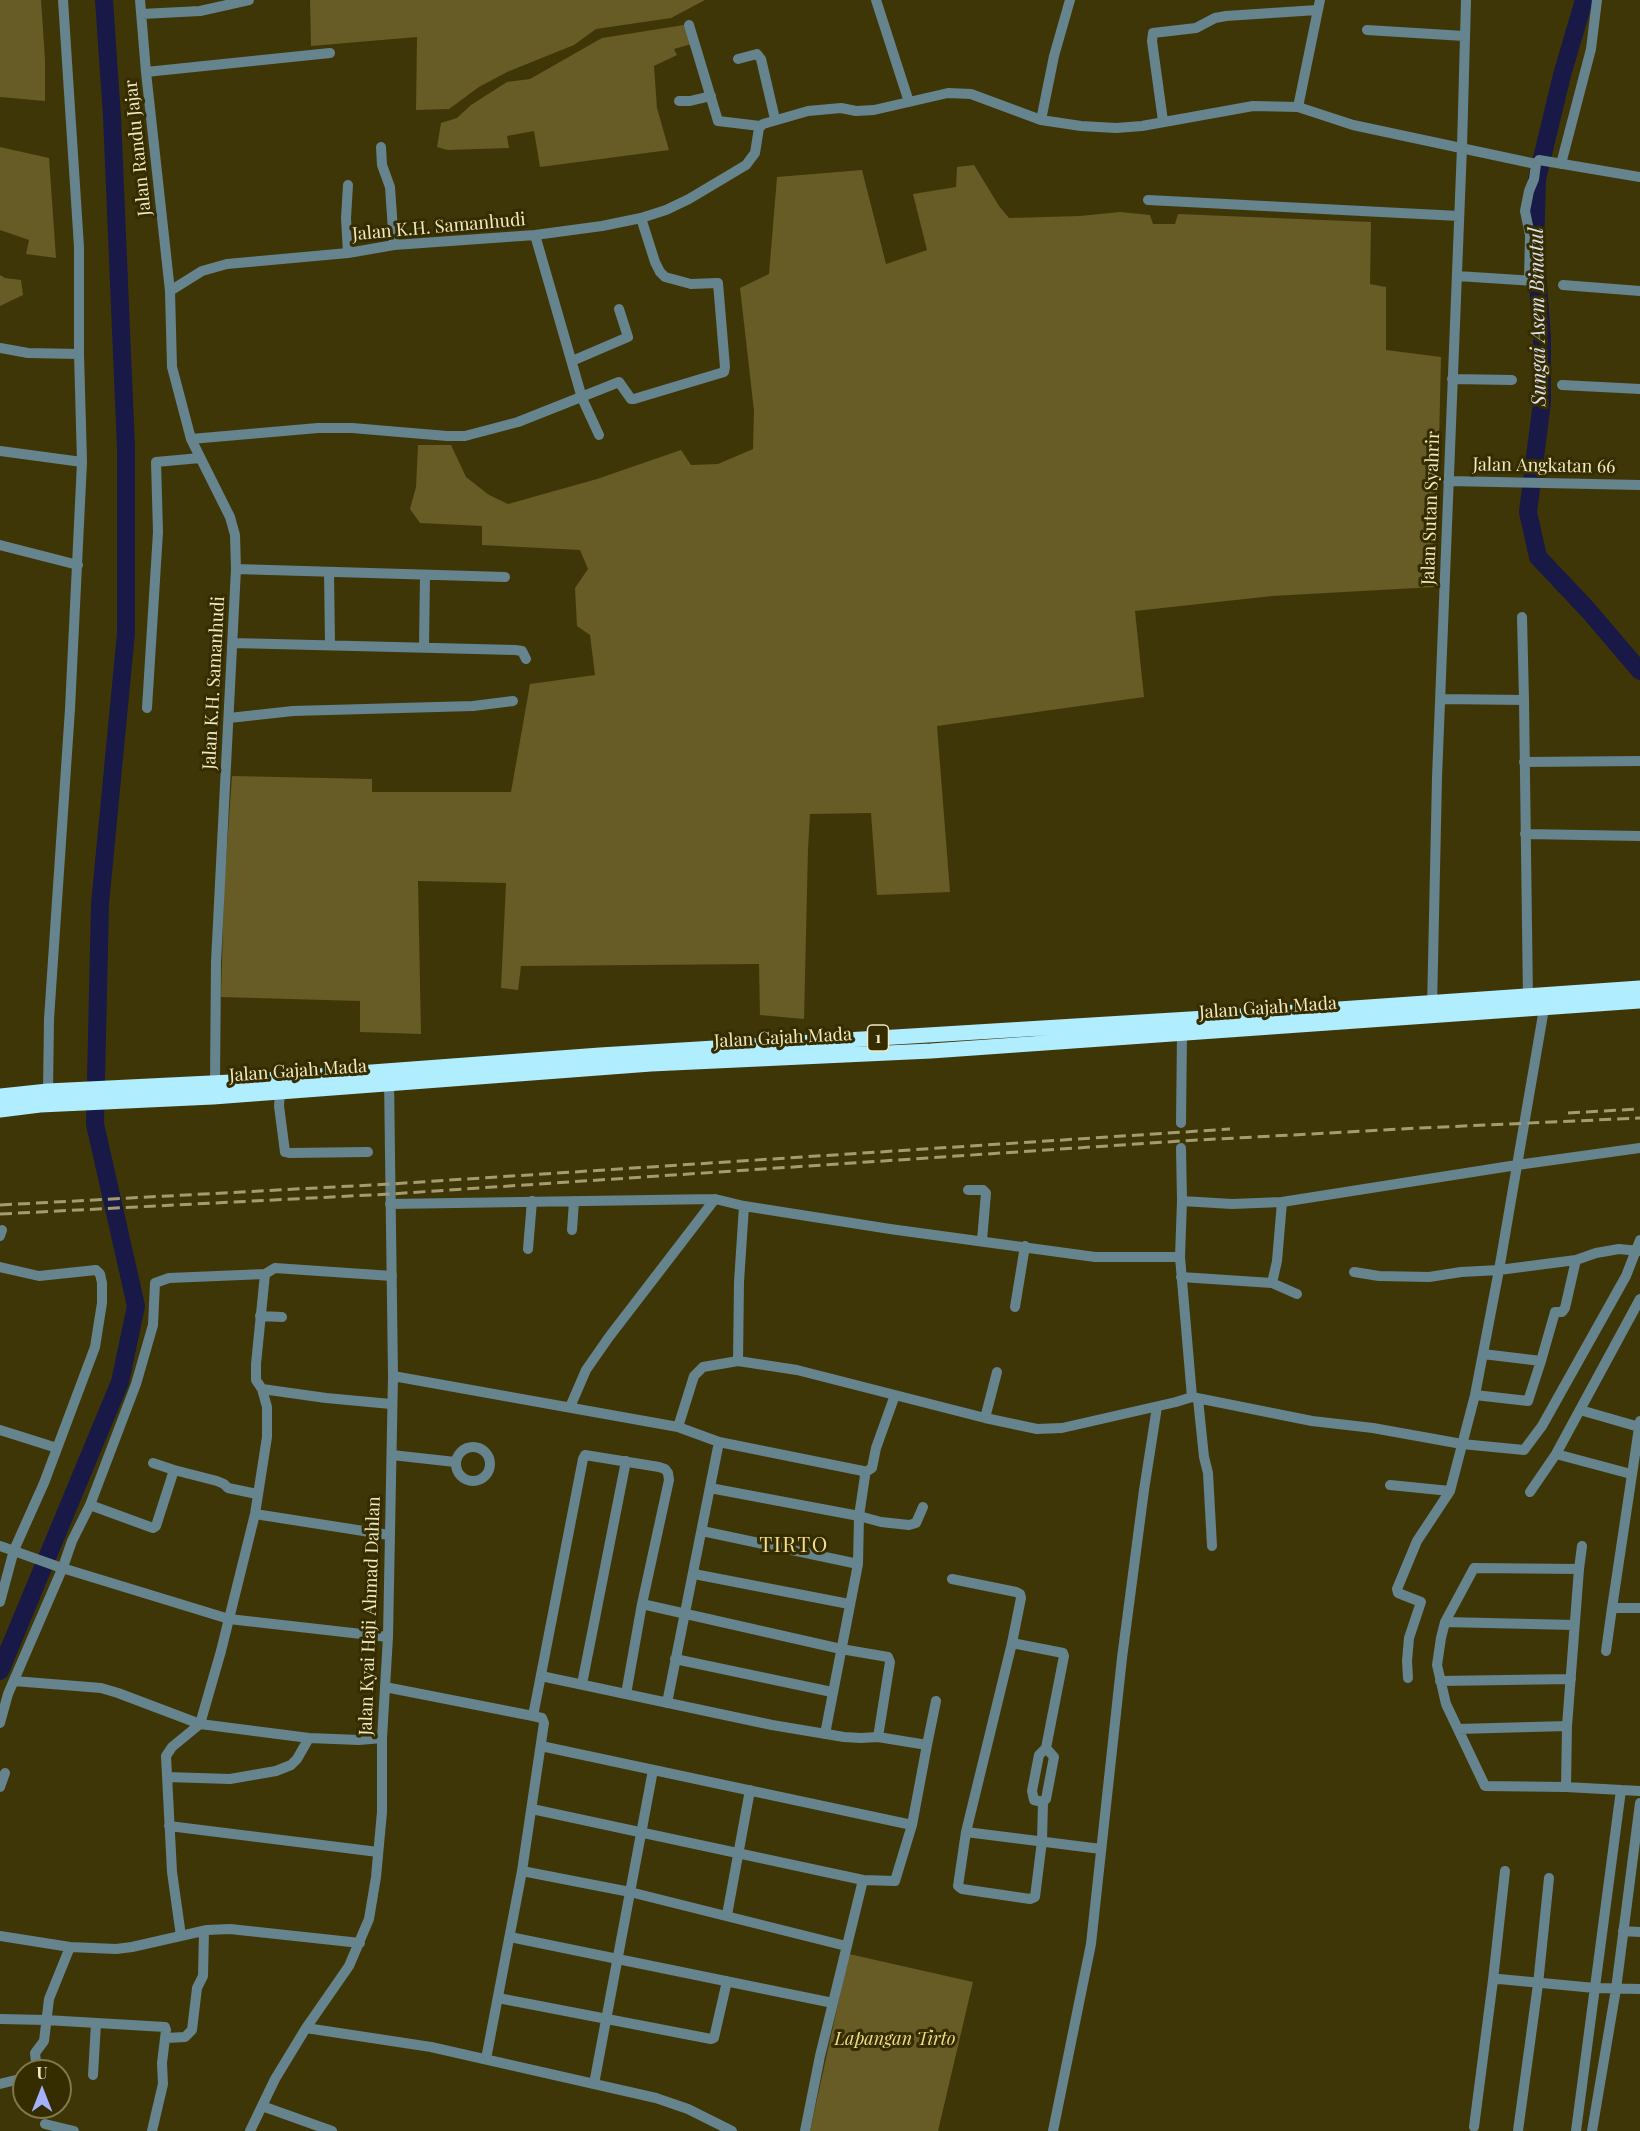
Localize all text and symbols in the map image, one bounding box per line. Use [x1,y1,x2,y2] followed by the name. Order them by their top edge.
[120,79,156,217] street label: Jalan Randu Jajar
[351,209,527,245] street label: Jalan K.H. Samanhudi
[1524,227,1552,407] water label: Sungai Asem Binatul
[1418,431,1444,585] street label: Jalan Sutan Syahrir
[1472,454,1616,478] street label: Jalan Angkatan 66
[199,596,229,770] street label: Jalan K.H. Samanhudi
[1198,992,1338,1024] street label: Jalan Gajah Mada
[713,1024,853,1052] street label: Jalan Gajah Mada
[868,1025,888,1051] road number: 1
[228,1055,368,1087] street label: Jalan Gajah Mada
[355,1496,385,1736] street label: Jalan Kyai Haji Ahmad Dahlan
[759,1532,829,1558] district label: TIRTO
[834,2028,956,2050] park label: Lapangan Tirto
[12,2059,72,2119] north arrow
[36,2062,48,2083] text: U

